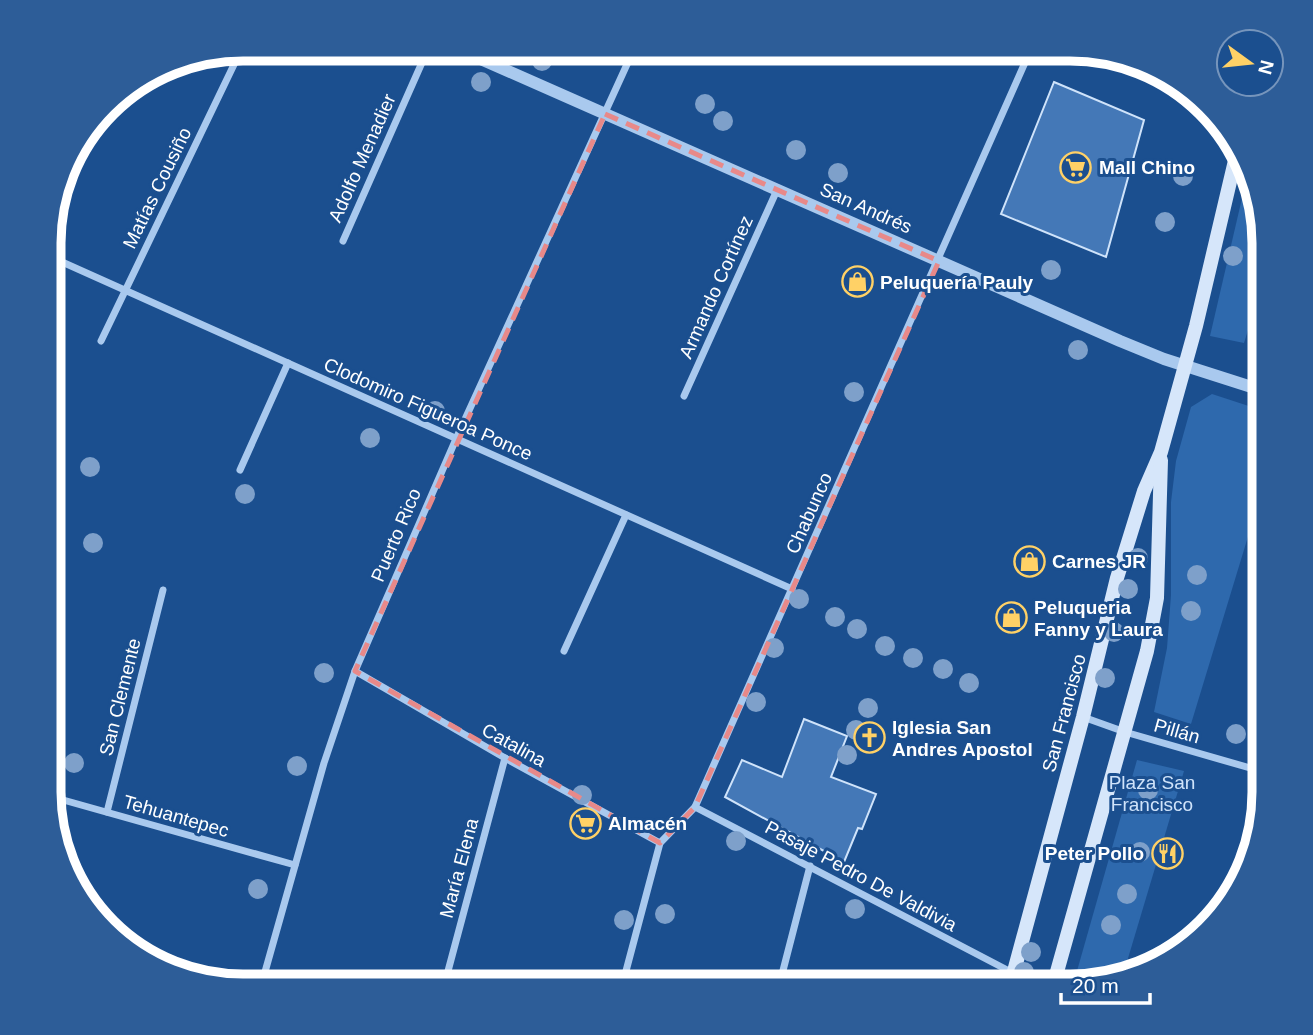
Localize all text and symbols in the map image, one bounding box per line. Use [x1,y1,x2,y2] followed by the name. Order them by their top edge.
[1215,28,1285,98] north arrow
[1254,58,1278,77] text: N
[324,90,400,225] street label: Adolfo Menadier
[119,124,195,252] street label: Matías Cousiño
[1059,150,1093,184] supermarket icon: Mall Chino
[1099,157,1195,178] place label: Mall Chino
[817,178,915,238] street label: San Andrés
[675,212,757,362] street label: Armando Cortínez
[840,265,874,299] shop icon: Peluquería Pauly
[880,272,1034,293] place label: Peluquería Pauly
[320,353,536,465] street label: Clodomiro Figueroa Ponce
[782,469,836,557] street label: Chabunco
[367,485,425,585] street label: Puerto Rico
[1012,544,1046,578] shop icon: Carnes JR
[1052,551,1146,572] place label: Carnes JR
[1034,597,1163,640] place label: Peluqueria Fanny y Laura
[994,601,1028,635] shop icon: Peluqueria Fanny y Laura
[95,636,145,758] street label: San Clemente
[1038,652,1090,774] street label: San Francisco
[1152,715,1202,747] street label: Pillán
[892,717,1033,760] place label: Iglesia San Andres Apostol
[478,719,550,771] street label: Catalina
[852,721,886,755] church icon: Iglesia San Andres Apostol
[1109,772,1195,815] park label: Plaza San Francisco
[121,791,231,841] street label: Tehuantepec
[568,806,602,840] supermarket icon: Almacén
[608,813,687,834] place label: Almacén
[436,815,483,920] street label: María Elena
[762,816,961,936] street label: Pasaje Pedro De Valdivia
[1150,836,1184,870] restaurant icon: Peter Pollo
[1045,843,1144,864] place label: Peter Pollo
[1061,962,1150,1006] scale bar
[1072,974,1119,997] text: 20 m

